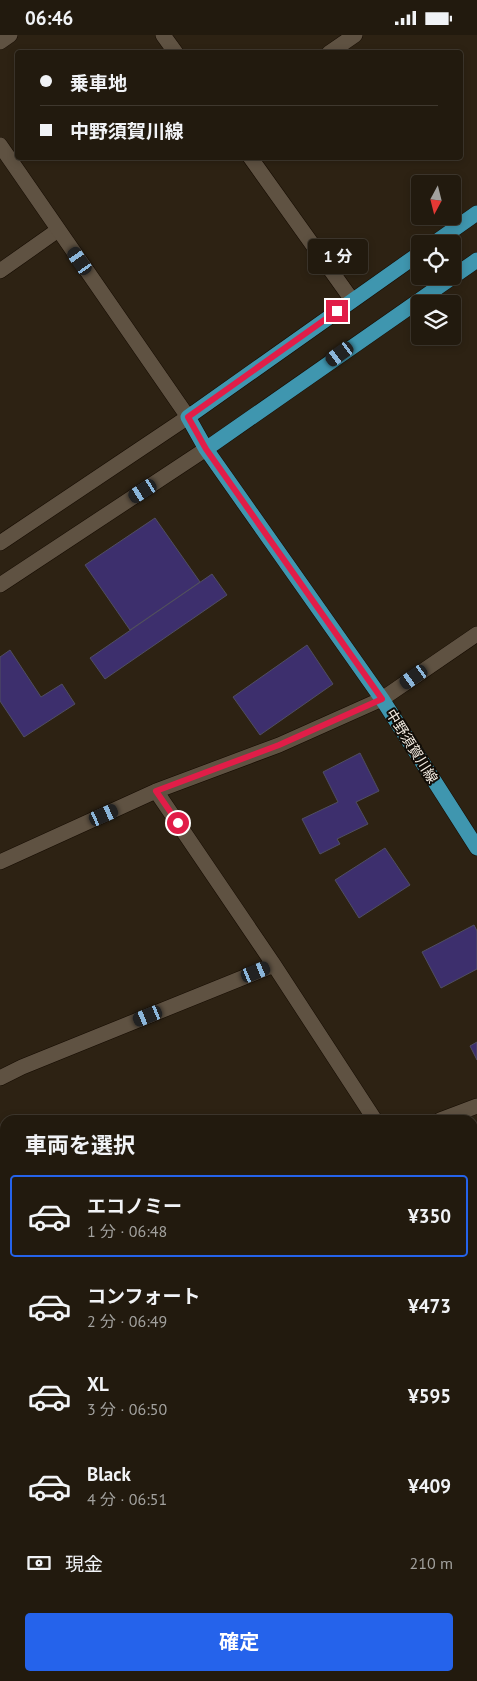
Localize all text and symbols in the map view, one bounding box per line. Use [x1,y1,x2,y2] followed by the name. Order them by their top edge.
[25,6,73,30] text: 06:46
[70,71,127,95] text: 乗車地
[70,119,184,143] text: 中野須賀川線
[411,175,461,225] north arrow
[411,175,461,345] map controls
[411,235,461,285] button: locate
[307,239,367,273] callout: 1 分
[65,244,94,278] car
[323,246,353,266] text: 1 分
[411,295,461,345] button: layers
[326,300,348,322] route end
[323,339,356,369] car
[126,477,159,505] car
[397,662,430,692] car
[382,706,442,786] street label: 中野須賀川線
[87,802,120,828] car
[167,812,189,834] route start
[239,959,272,985] car
[131,1003,164,1029] car
[25,1131,135,1159] text: 車両を選択
[27,1194,72,1239] icon: car
[87,1194,182,1218] text: エコノミー
[408,1204,451,1228] text: ¥350
[87,1221,167,1241] text: 1 分 · 06:48
[27,1284,72,1329] icon: car
[87,1284,200,1308] text: コンフォート
[408,1294,451,1318] text: ¥473
[87,1311,167,1331] text: 2 分 · 06:49
[87,1372,109,1396] text: XL
[27,1374,72,1419] icon: car
[408,1384,451,1408] text: ¥595
[87,1399,167,1419] text: 3 分 · 06:50
[87,1462,131,1486] text: Black
[27,1464,72,1509] icon: car
[408,1474,451,1498] text: ¥409
[87,1489,167,1509] text: 4 分 · 06:51
[25,1549,53,1577] icon: cash
[65,1552,103,1576] text: 現金
[410,1553,453,1573] text: 210 m
[25,1613,453,1671] button: 確定

